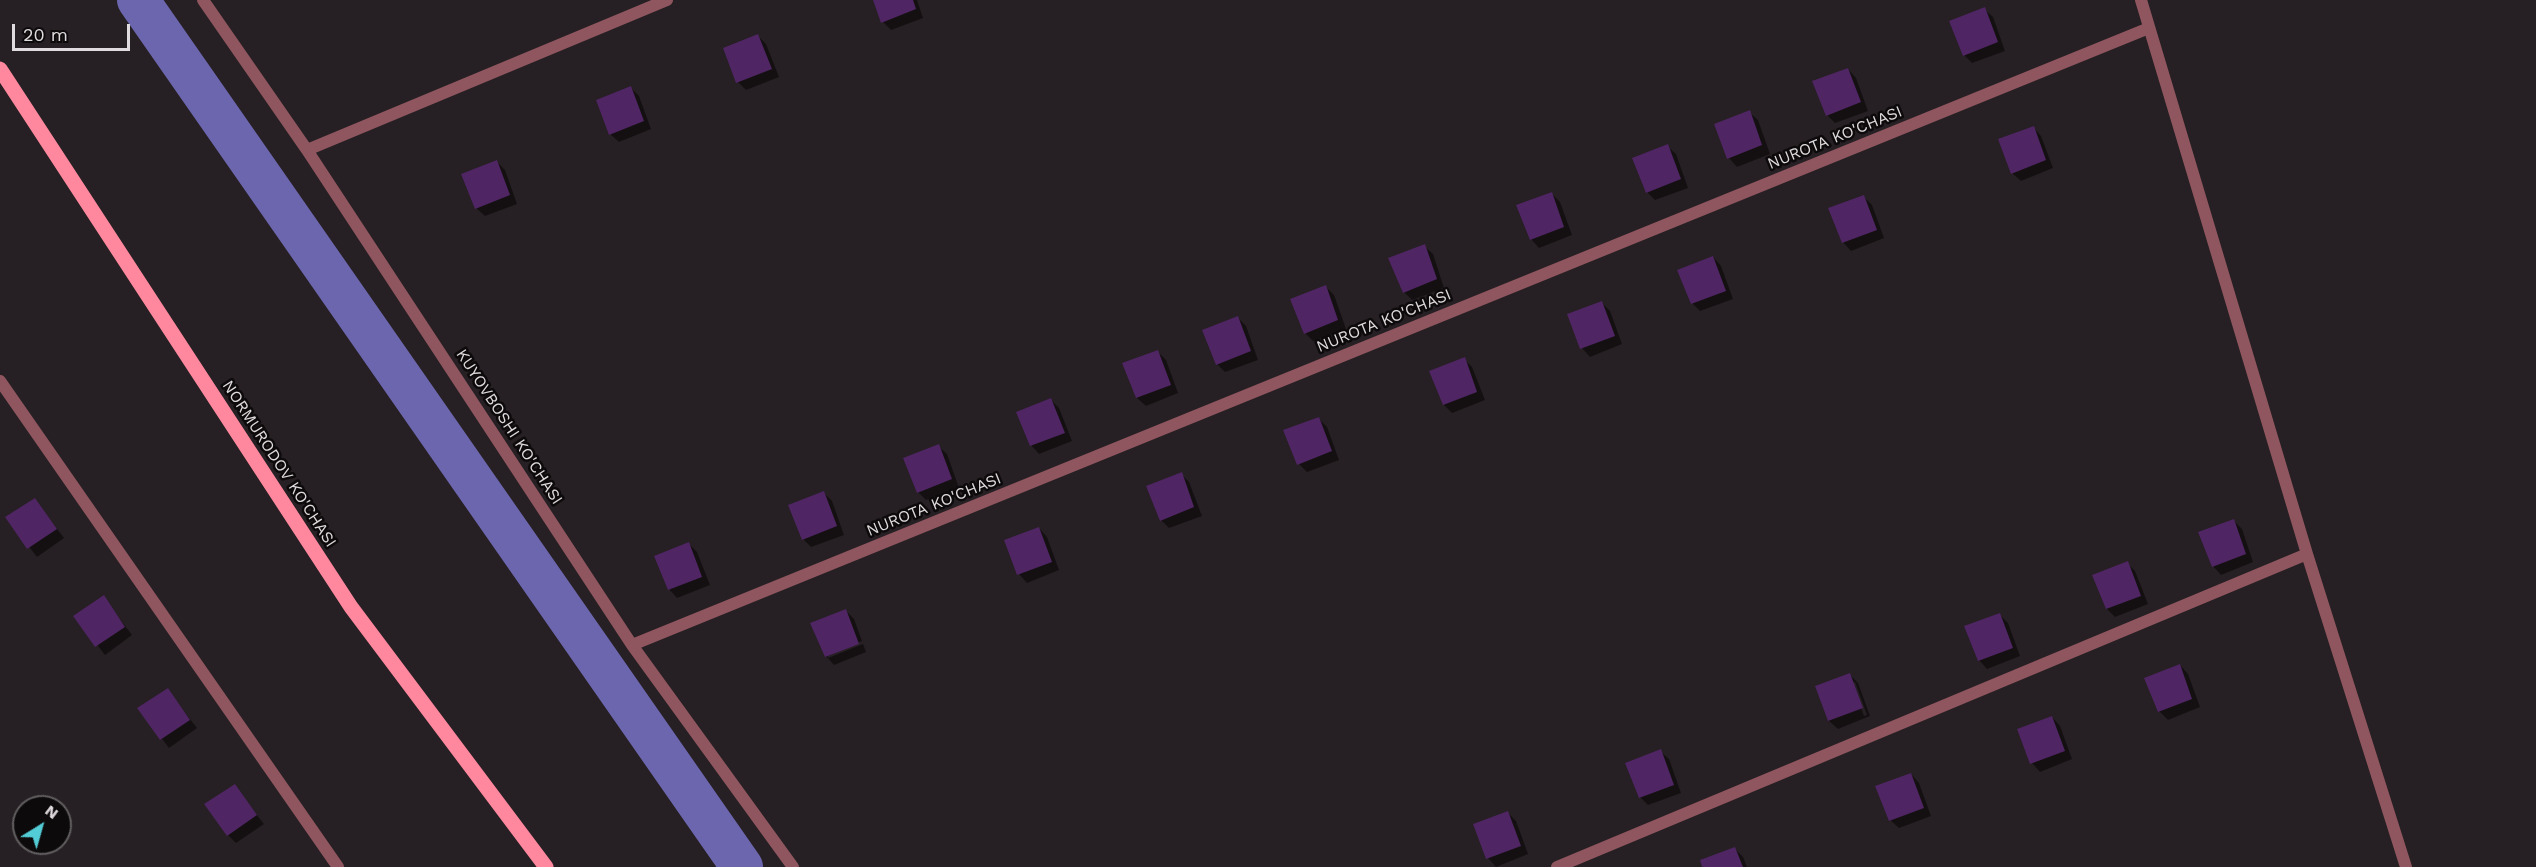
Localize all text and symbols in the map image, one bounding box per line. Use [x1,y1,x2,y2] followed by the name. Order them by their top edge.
[15,12,134,50] scale bar
[23,24,68,45] text: 20 m
[1765,102,1905,174] street label: NUROTA KO'CHASI
[1314,285,1454,357] street label: NUROTA KO'CHASI
[452,346,566,508] street label: KUYOVBOSHI KO'CHASI
[218,377,340,551] street label: NORMURODOV KO'CHASI
[864,469,1004,541] street label: NUROTA KO'CHASI
[12,795,72,855] north arrow
[41,801,62,823] text: N

